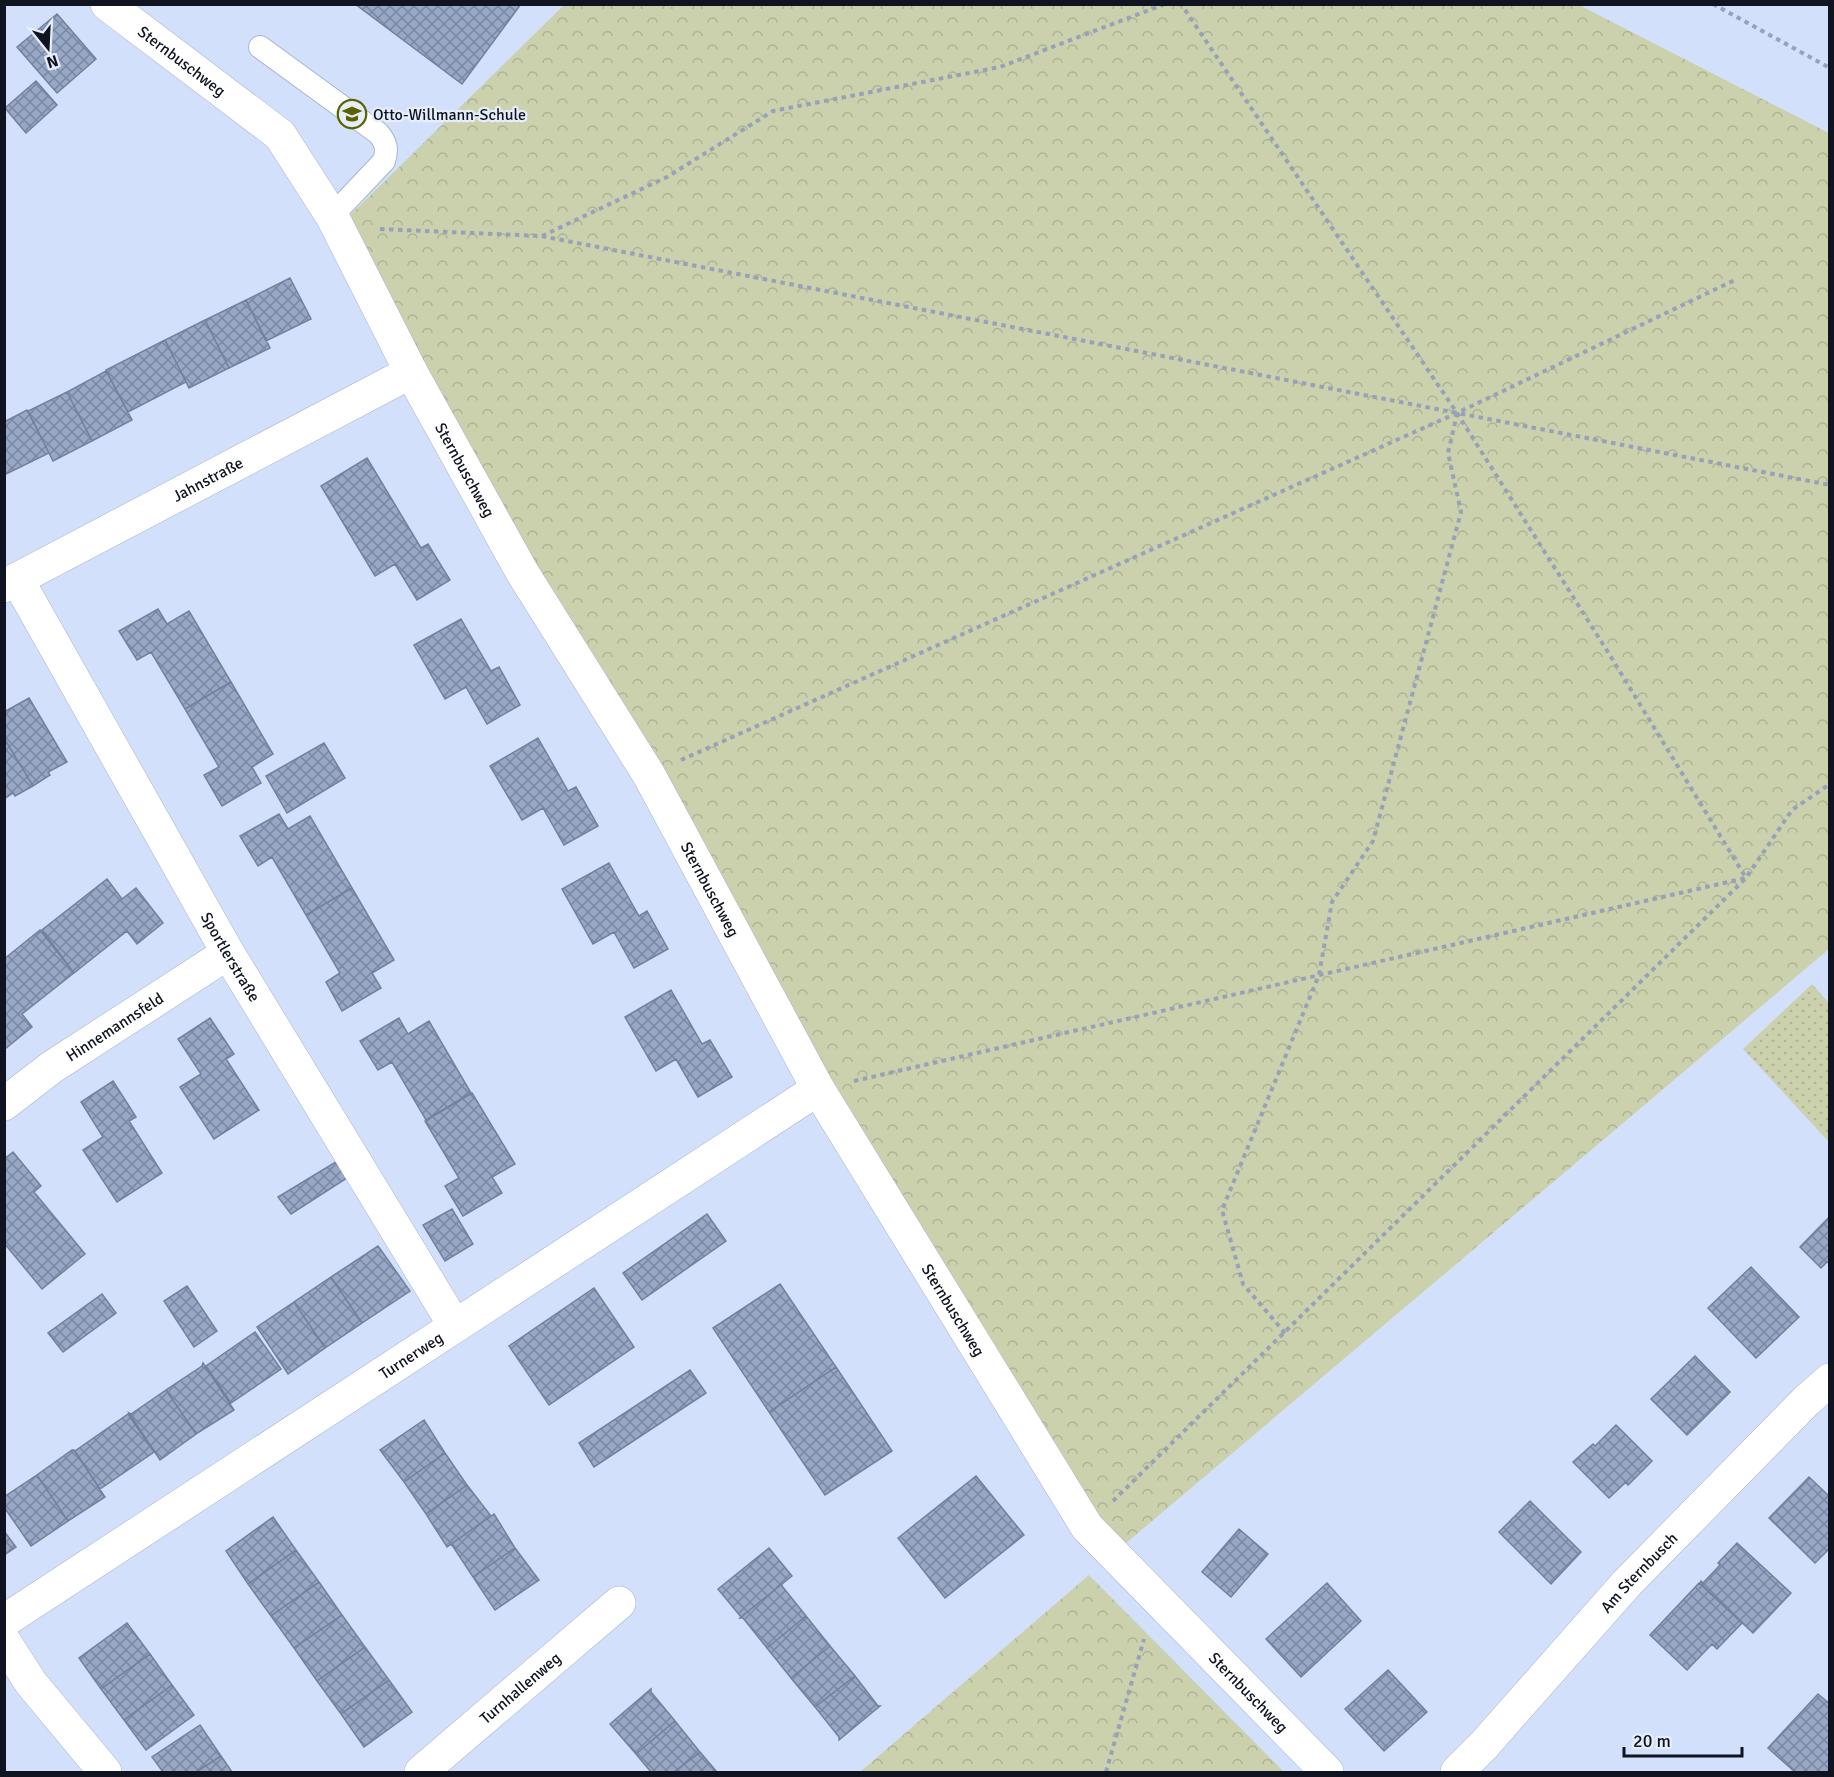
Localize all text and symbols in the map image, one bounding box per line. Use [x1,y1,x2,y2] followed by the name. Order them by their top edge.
[18,18,78,78] north arrow
[133,22,229,101] street label: Sternbuschweg
[44,50,61,73] text: N
[336,98,368,130] school or university icon: Otto-Willmann-Schule
[373,105,526,125] place label: Otto-Willmann-Schule
[430,420,499,521] street label: Sternbuschweg
[169,453,247,507] street label: Jahnstraße
[676,839,743,941] street label: Sternbuschweg
[196,909,264,1006] street label: Sportlerstraße
[62,988,168,1066] street label: Hinnemannsfeld
[917,1260,989,1360] street label: Sternbuschweg
[376,1328,447,1384] street label: Turnerweg
[1596,1529,1682,1617] street label: Am Sternbusch
[476,1648,565,1728] street label: Turnhallenweg
[1204,1648,1292,1737] street label: Sternbuschweg
[1624,1720,1742,1758] scale bar
[1633,1730,1671,1752] text: 20 m

